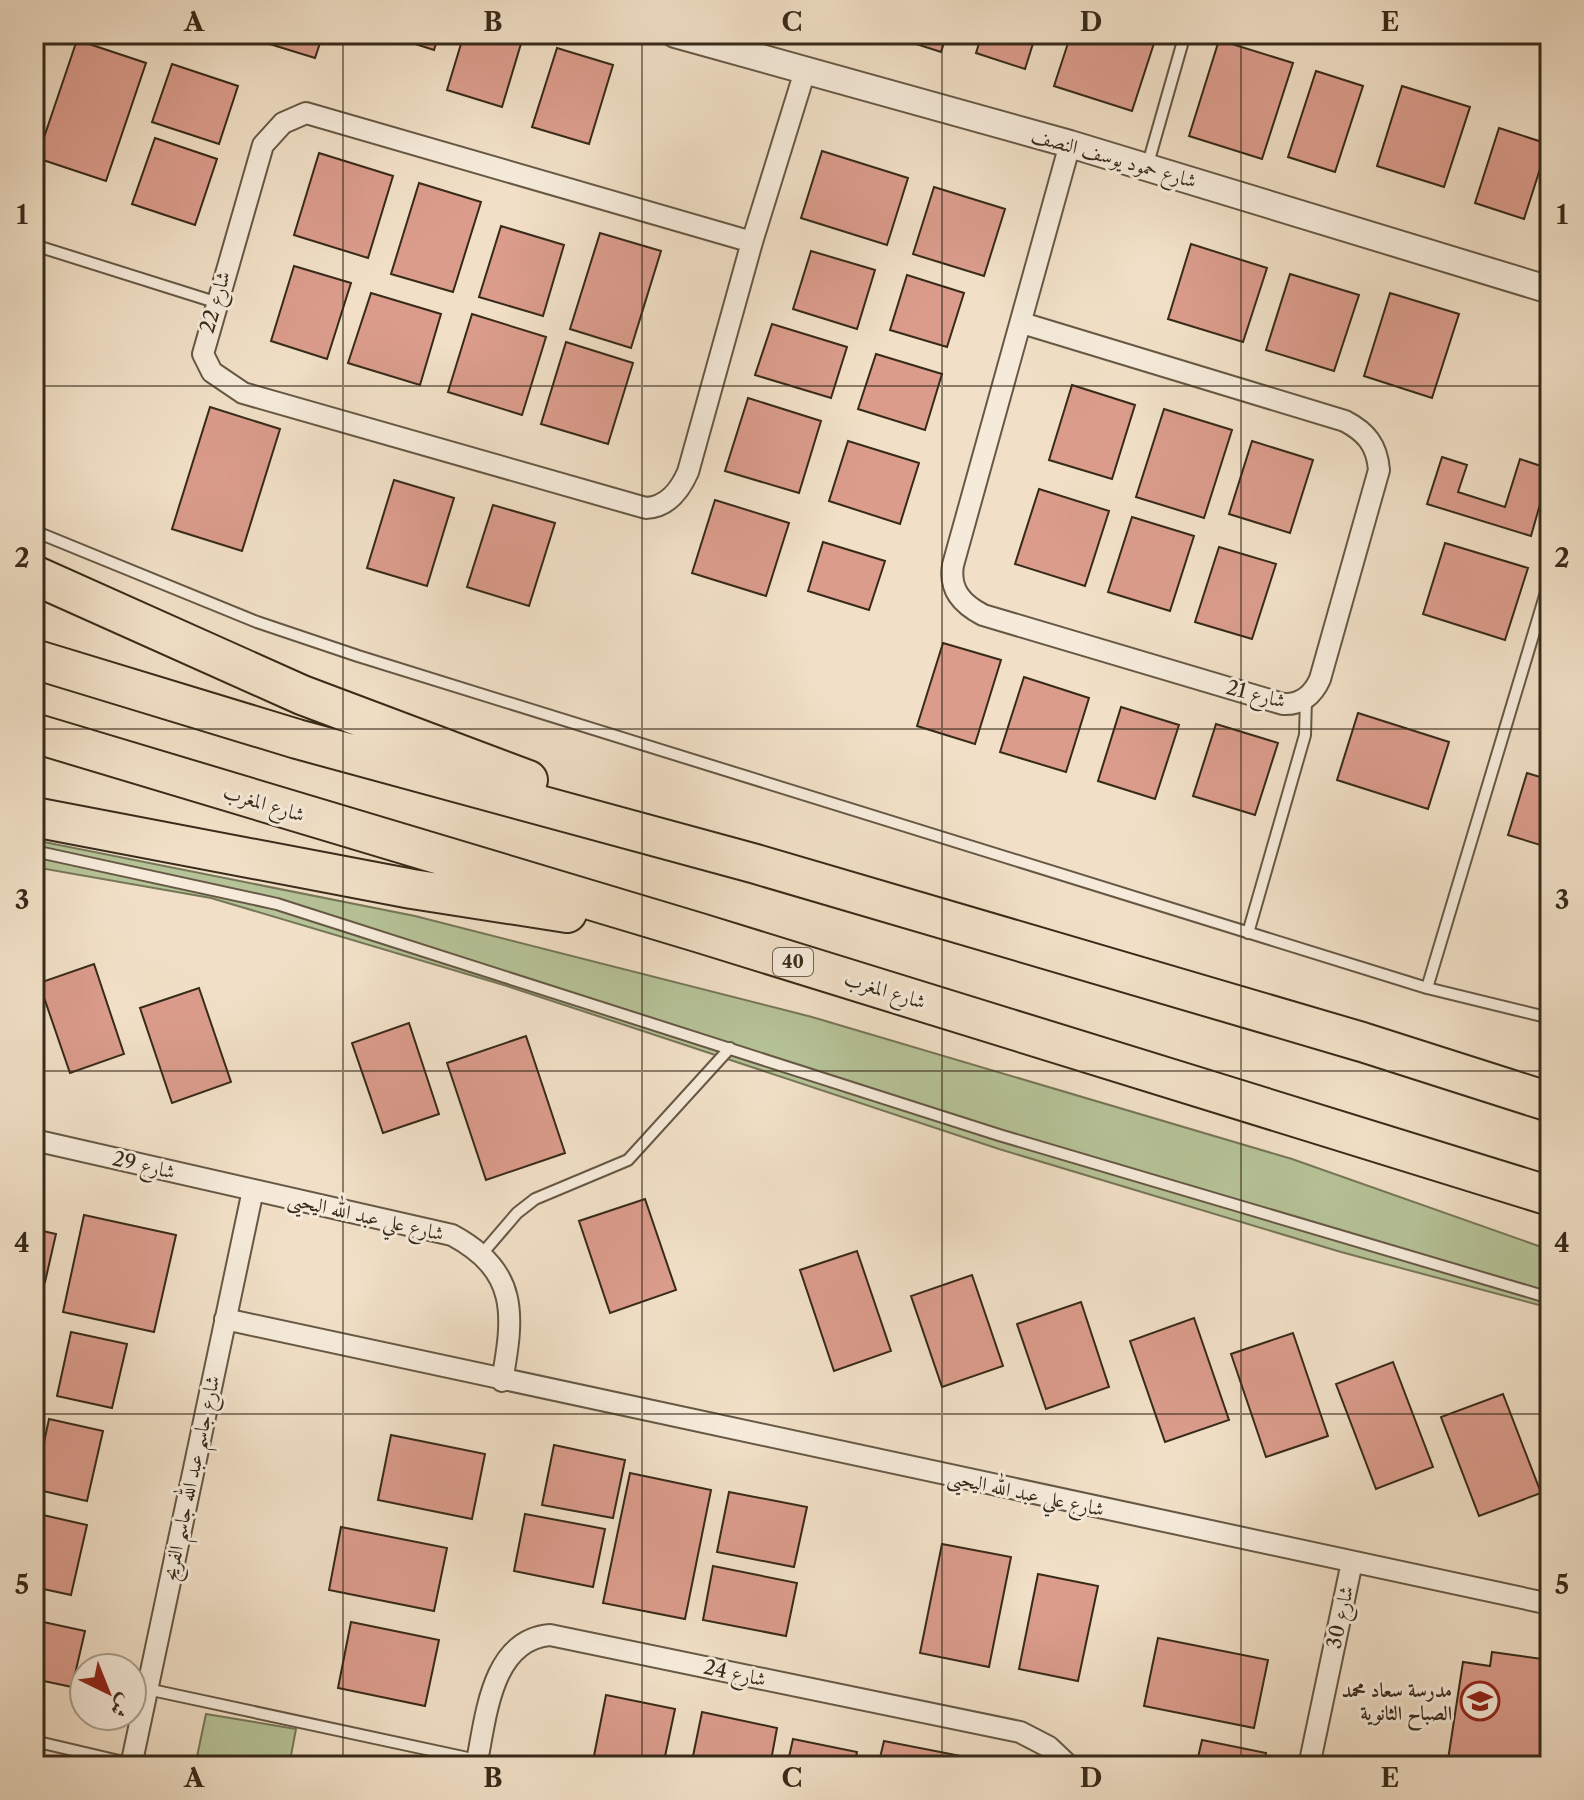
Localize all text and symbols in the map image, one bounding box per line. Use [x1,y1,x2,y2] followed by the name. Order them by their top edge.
[183,6,205,38] text: A
[483,6,503,38] text: B
[782,6,802,38] text: C
[1080,6,1102,38] text: D
[1381,6,1399,38] text: E
[1027,123,1199,199] street label: شارع حمود يوسف النصف
[16,199,28,231] text: 1
[1556,199,1568,231] text: 1
[195,268,241,337] street label: شارع 22
[14,542,30,574] text: 2
[1554,542,1570,574] text: 2
[1223,675,1288,719] street label: شارع 21
[218,779,308,833] street label: شارع المغرب
[15,884,29,916] text: 3
[1555,884,1569,916] text: 3
[773,948,813,976] road number: 40
[839,966,929,1020] street label: شارع المغرب
[109,1146,178,1190] street label: شارع 29
[284,1183,447,1253] street label: شارع علي عبد الله اليحيى
[14,1227,30,1259] text: 4
[1554,1227,1570,1259] text: 4
[155,1373,232,1584] street label: شارع جاسم عبد الله جاسم الفريح
[944,1462,1107,1529] street label: شارع علي عبد الله اليحيى
[15,1569,29,1601] text: 5
[1555,1569,1569,1601] text: 5
[1322,1583,1364,1652] street label: شارع 30
[68,1652,148,1732] north arrow
[700,1655,768,1697] street label: شارع 24
[1342,1678,1452,1732] place label: مدرسة سعاد محمد الصباح الثانوية
[1459,1680,1501,1722] school or university icon: مدرسة سعاد محمد الصباح الثانوية
[104,1689,138,1724] text: ش
[183,1762,205,1794] text: A
[483,1762,503,1794] text: B
[782,1762,802,1794] text: C
[1080,1762,1102,1794] text: D
[1381,1762,1399,1794] text: E

